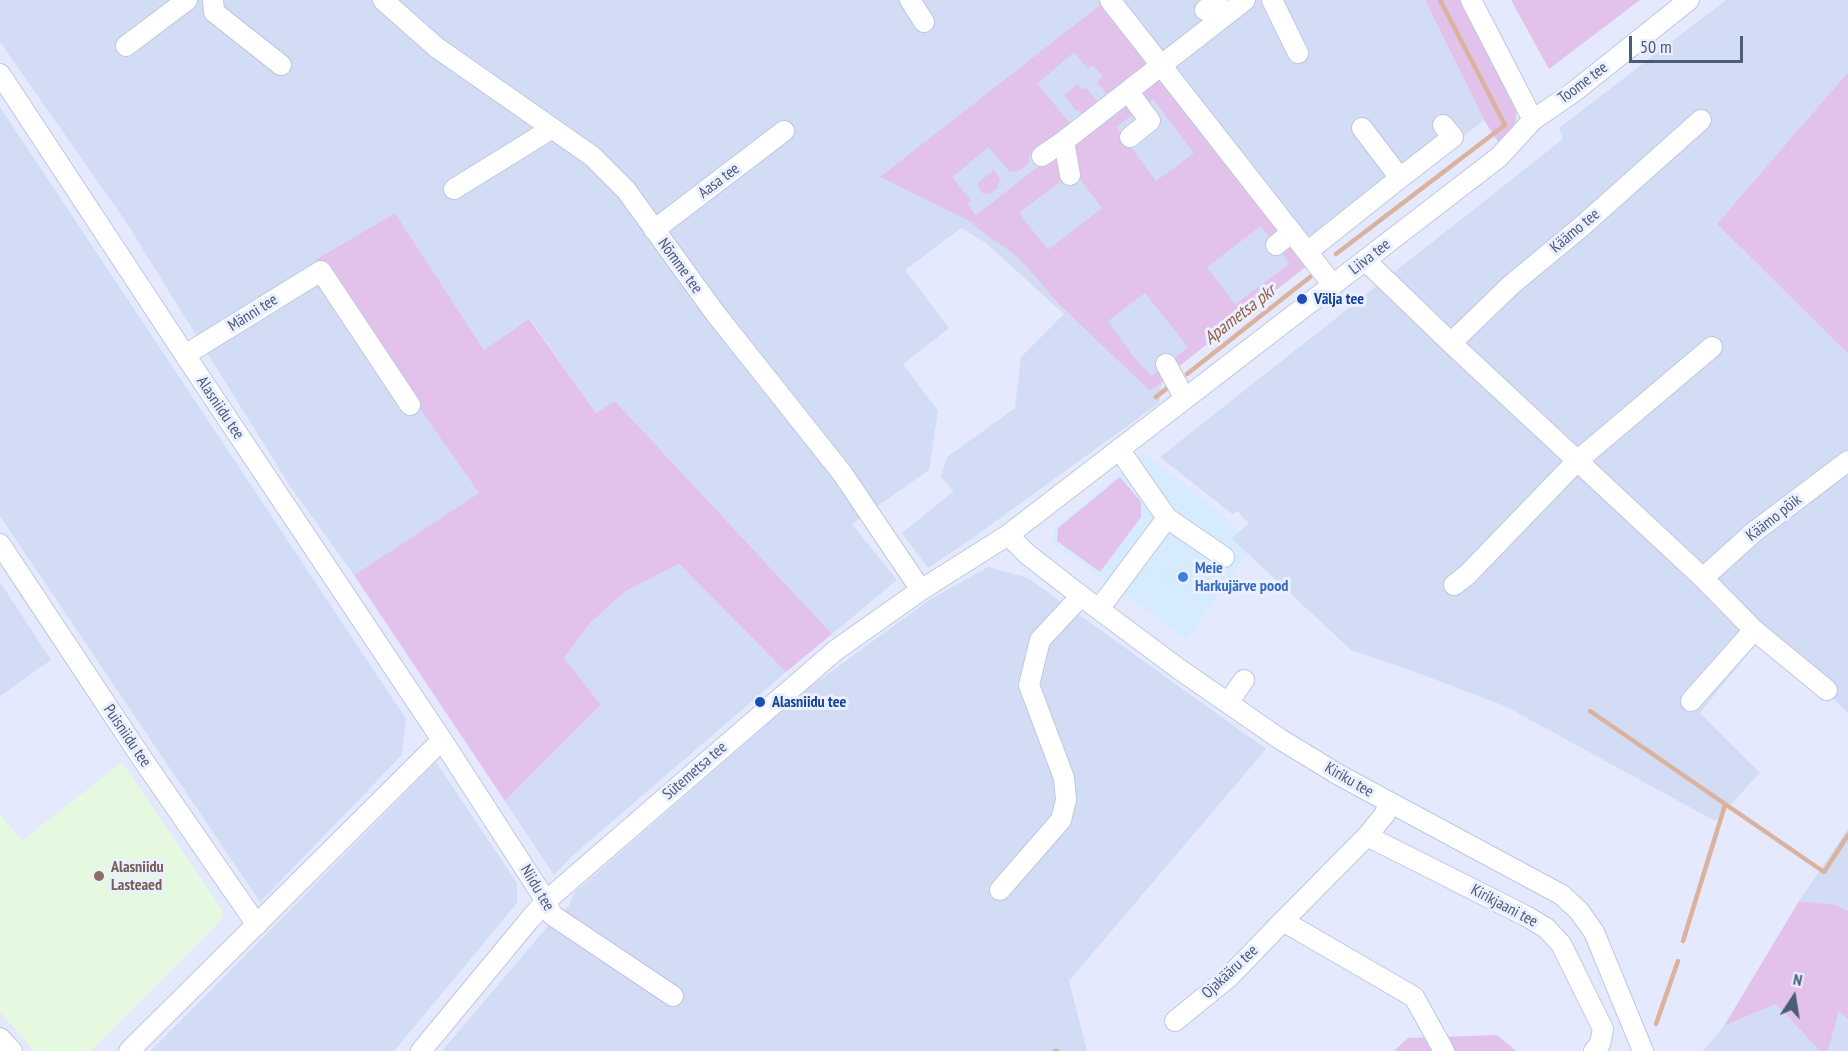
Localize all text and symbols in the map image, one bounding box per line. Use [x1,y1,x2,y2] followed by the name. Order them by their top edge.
[1632,24,1746,62] scale bar
[1640,35,1672,58] text: 50 m
[1554,58,1612,108] street label: Toome tee
[695,159,743,203] street label: Aasa tee
[1546,205,1604,257] street label: Käämo tee
[654,235,706,297] street label: Nõmme tee
[1346,235,1394,279] street label: Liiva tee
[1200,280,1280,350] water label: Apametsa pkr
[1314,289,1364,309] place label: Välja tee
[225,290,281,336] street label: Männi tee
[1295,292,1309,306] marker: Välja tee
[192,373,248,443] street label: Alasniidu tee
[1742,490,1806,546] street label: Käämo põik
[1195,558,1288,596] place label: Meie Harkujärve pood
[1176,570,1190,584] marker: Meie Harkujärve pood
[772,692,846,712] place label: Alasniidu tee
[753,695,767,709] marker: Alasniidu tee
[99,701,155,771] street label: Puisniidu tee
[659,738,731,804] street label: Sütemetsa tee
[1321,758,1377,802] street label: Kiriku tee
[111,857,164,895] place label: Alasniidu Lasteaed
[516,862,558,914] street label: Niidu tee
[92,869,106,883] marker: Alasniidu Lasteaed
[1467,880,1541,932] street label: Kirikjaani tee
[1198,941,1262,1003] street label: Ojakääru tee
[1764,967,1824,1027] north arrow
[1791,969,1804,990] text: N

